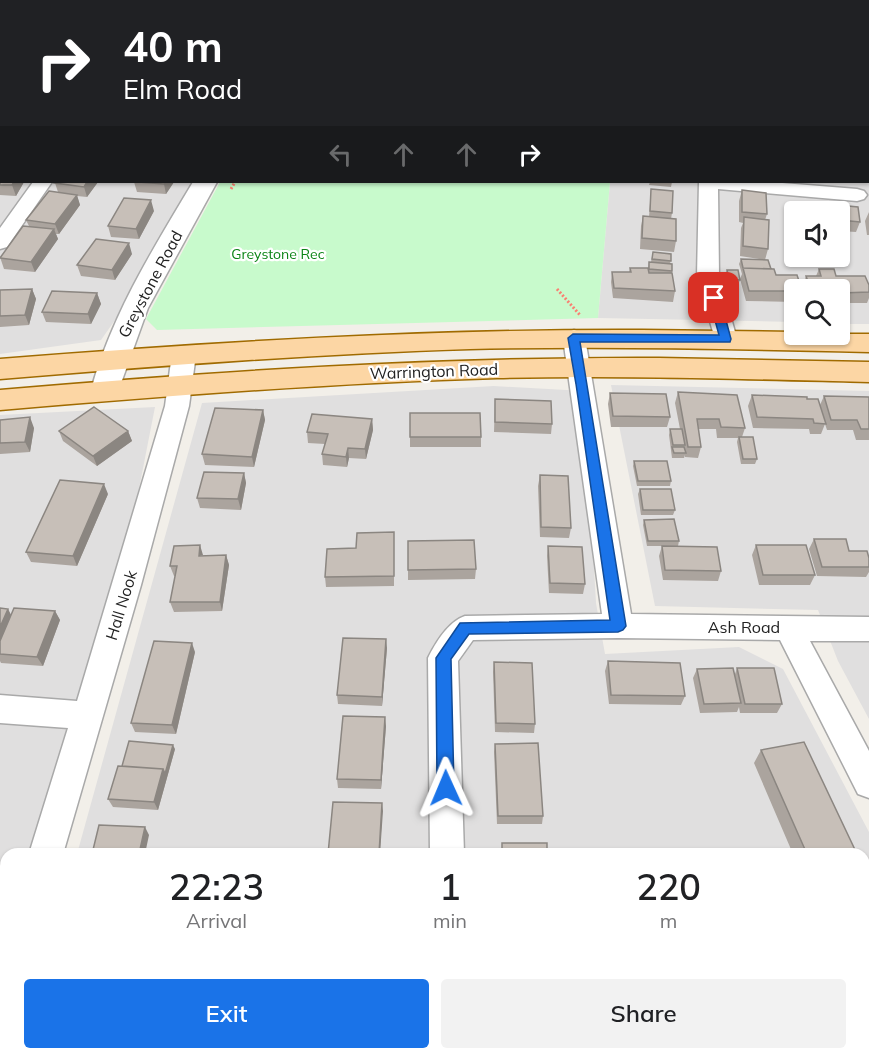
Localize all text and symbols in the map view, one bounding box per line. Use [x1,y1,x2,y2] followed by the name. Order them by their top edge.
[123,20,223,73] text: 40 m
[24,24,102,102] icon: right
[123,72,242,106] text: Elm Road
[324,138,357,171] icon: left
[387,138,420,171] icon: ahead
[450,138,483,171] icon: ahead
[513,138,546,171] icon: right
[784,201,850,345] map controls
[784,201,850,267] button: sound
[113,227,187,341] street label: Greystone Road
[231,245,325,263] park label: Greystone Rec
[688,272,739,323] pin
[784,279,850,345] button: search
[697,281,730,314] icon: arrive
[370,359,498,383] street label: Warrington Road
[101,567,141,642] street label: Hall Nook
[708,617,780,637] street label: Ash Road
[414,756,478,820] position arrow
[169,864,264,909] text: 22:23
[439,864,461,909] text: 1
[636,864,701,909] text: 220
[186,908,247,933] text: Arrival
[433,908,467,933] text: min
[660,908,677,933] text: m
[24,979,429,1048] button: Exit
[441,979,846,1048] button: Share

